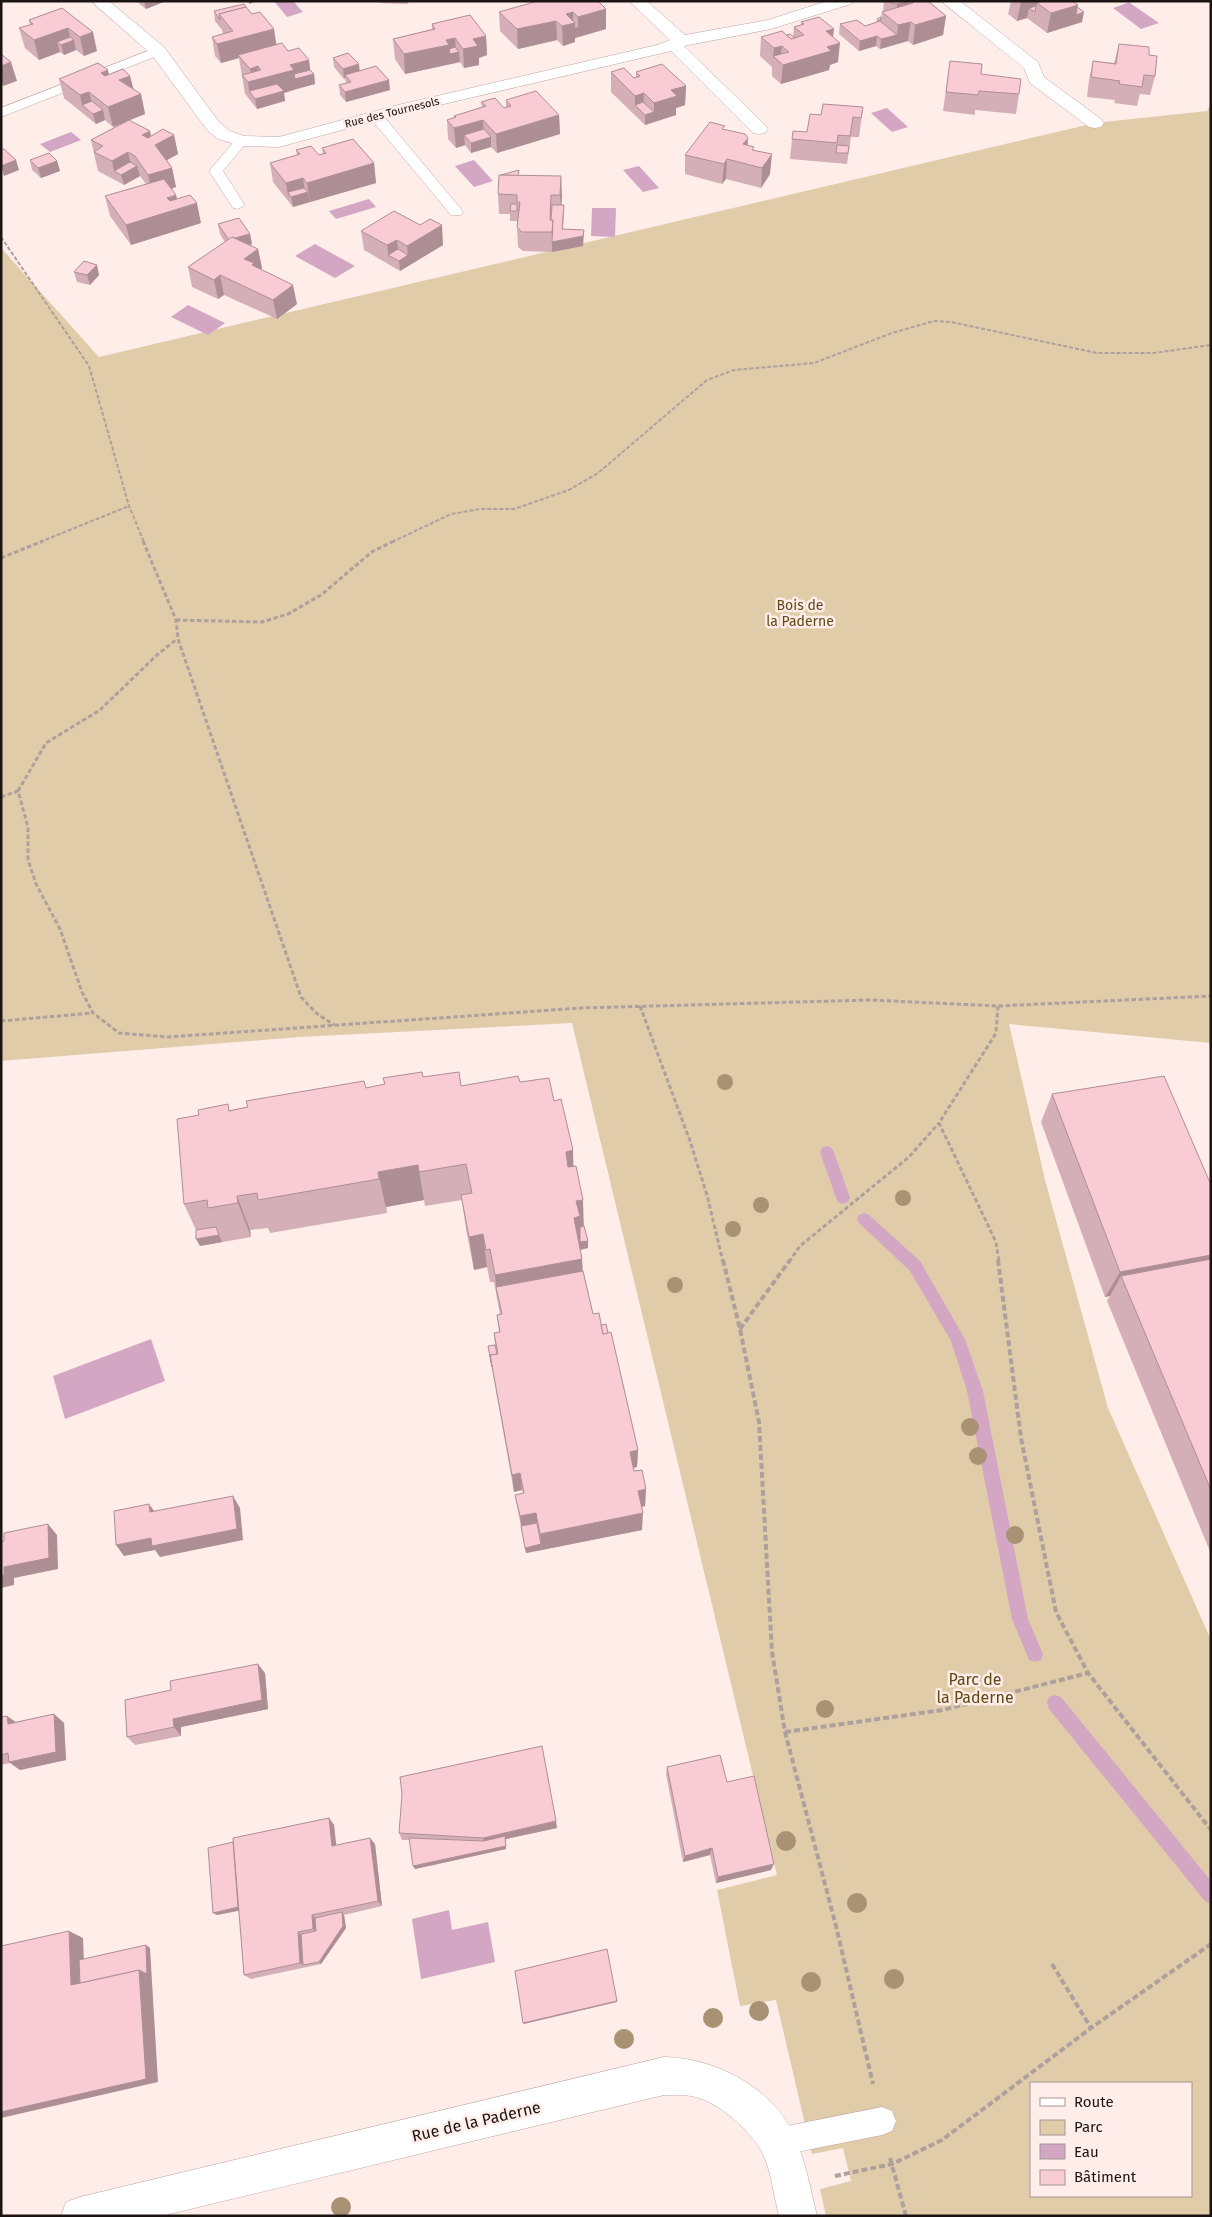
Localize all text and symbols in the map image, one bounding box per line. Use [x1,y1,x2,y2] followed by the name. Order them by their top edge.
[343,94,441,131] street label: Rue des Tournesols
[766,597,834,630] park label: Bois de la Paderne
[936,1670,1014,1707] park label: Parc de la Paderne
[1030,2082,1192,2197] legend
[1074,2093,1114,2111] text: Route
[410,2097,542,2146] street label: Rue de la Paderne
[1074,2118,1103,2136] text: Parc
[1074,2143,1099,2161] text: Eau
[1074,2168,1137,2186] text: Bâtiment

